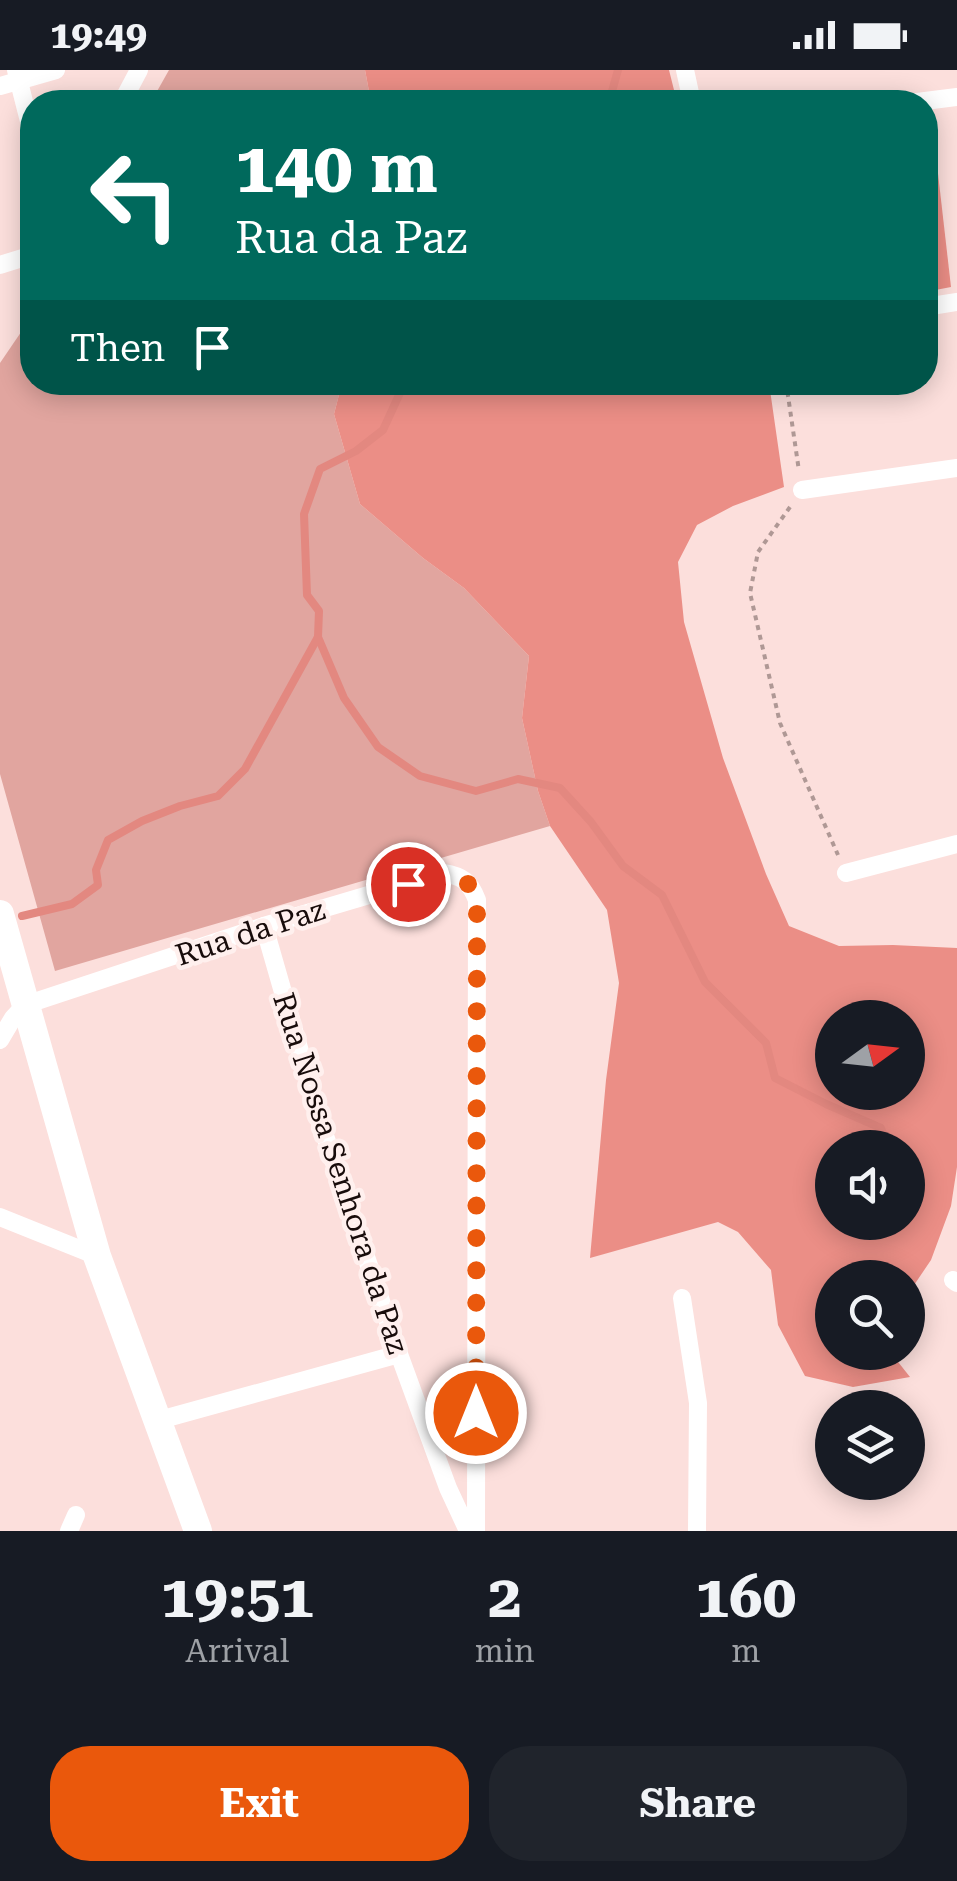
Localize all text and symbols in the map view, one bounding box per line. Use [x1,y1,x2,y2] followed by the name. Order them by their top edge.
[50,13,147,57] text: 19:49
[235,127,438,209] text: 140 m
[70,130,200,260] icon: left
[235,211,467,264] text: Rua da Paz
[185,320,240,375] icon: arrive
[70,326,165,370] text: Then
[366,842,451,927] pin
[381,857,436,912] icon: arrive
[171,891,329,973] street label: Rua da Paz
[266,988,416,1358] street label: Rua Nossa Senhora da Paz
[815,1000,925,1110] north arrow
[815,1000,925,1500] map controls
[815,1130,925,1240] button: sound
[815,1260,925,1370] button: search
[424,1361,528,1465] position arrow
[815,1390,925,1500] button: layers
[161,1561,314,1632] text: 19:51
[488,1561,521,1632] text: 2
[695,1561,796,1632] text: 160
[185,1632,289,1670] text: Arrival
[475,1632,535,1670] text: min
[731,1632,760,1670] text: m
[50,1746,469,1861] button: Exit
[489,1746,907,1861] button: Share

